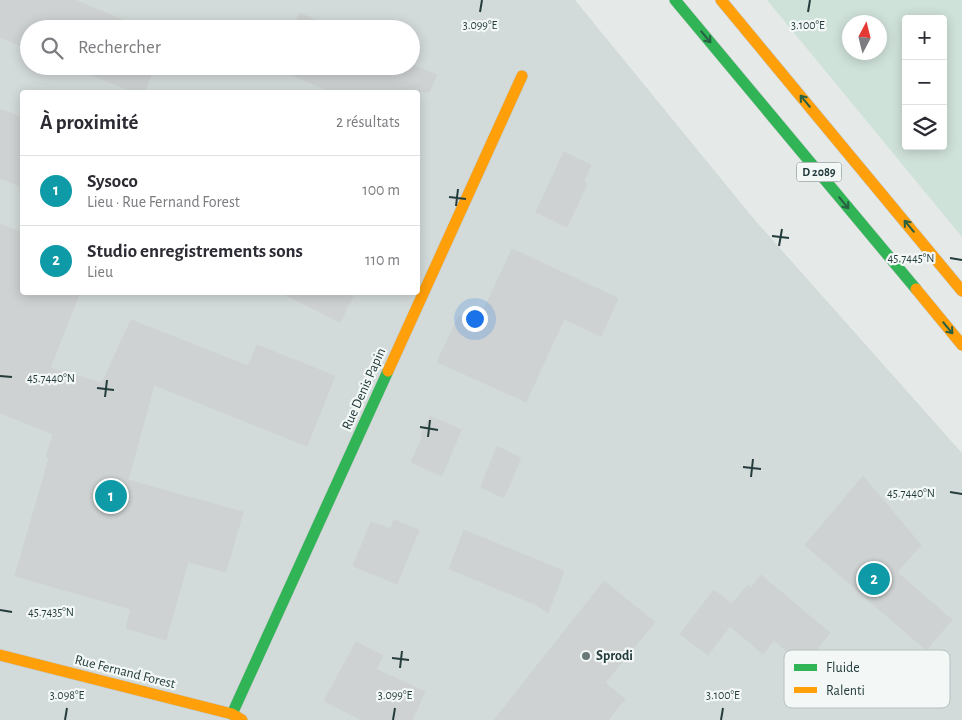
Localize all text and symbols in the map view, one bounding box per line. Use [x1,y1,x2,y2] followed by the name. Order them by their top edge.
[842,15,887,60] north arrow
[902,15,947,150] map controls
[902,15,947,60] button: +
[463,19,498,31] text: 3.099°E
[791,19,825,31] text: 3.100°E
[20,20,420,75] search box
[701,31,712,44] one-way arrow
[38,34,66,62] icon: search
[78,38,161,57] text: Rechercher
[902,60,947,105] button: −
[799,95,810,108] one-way arrow
[902,105,947,150] button: layers
[40,112,138,133] text: À proximité
[336,114,400,130] text: 2 résultats
[796,162,842,182] road number: D 2089
[87,172,138,191] text: Sysoco
[53,182,59,198] text: 1
[362,182,400,198] text: 100 m
[87,194,240,210] text: Lieu · Rue Fernand Forest
[838,196,849,209] one-way arrow
[903,220,914,233] one-way arrow
[87,242,303,261] text: Studio enregistrements sons
[52,252,60,268] text: 2
[365,252,400,268] text: 110 m
[888,252,934,264] text: 45.7445°N
[87,264,113,280] text: Lieu
[462,306,488,332] your location
[942,321,953,334] one-way arrow
[340,346,388,432] street label: Rue Denis Papin
[27,372,75,384] text: 45.7440°N
[95,477,127,515] pin: 1
[887,487,935,499] text: 45.7440°N
[858,560,890,598] pin: 2
[28,606,74,618] text: 45.7435°N
[596,649,633,663] place label: Sprodi
[580,650,592,662] marker: Sprodi
[784,650,950,708] legend
[73,653,177,691] street label: Rue Fernand Forest
[826,661,860,675] text: Fluide
[826,684,865,698] text: Ralenti
[50,689,85,701] text: 3.098°E
[378,689,413,701] text: 3.099°E
[706,689,740,701] text: 3.100°E

